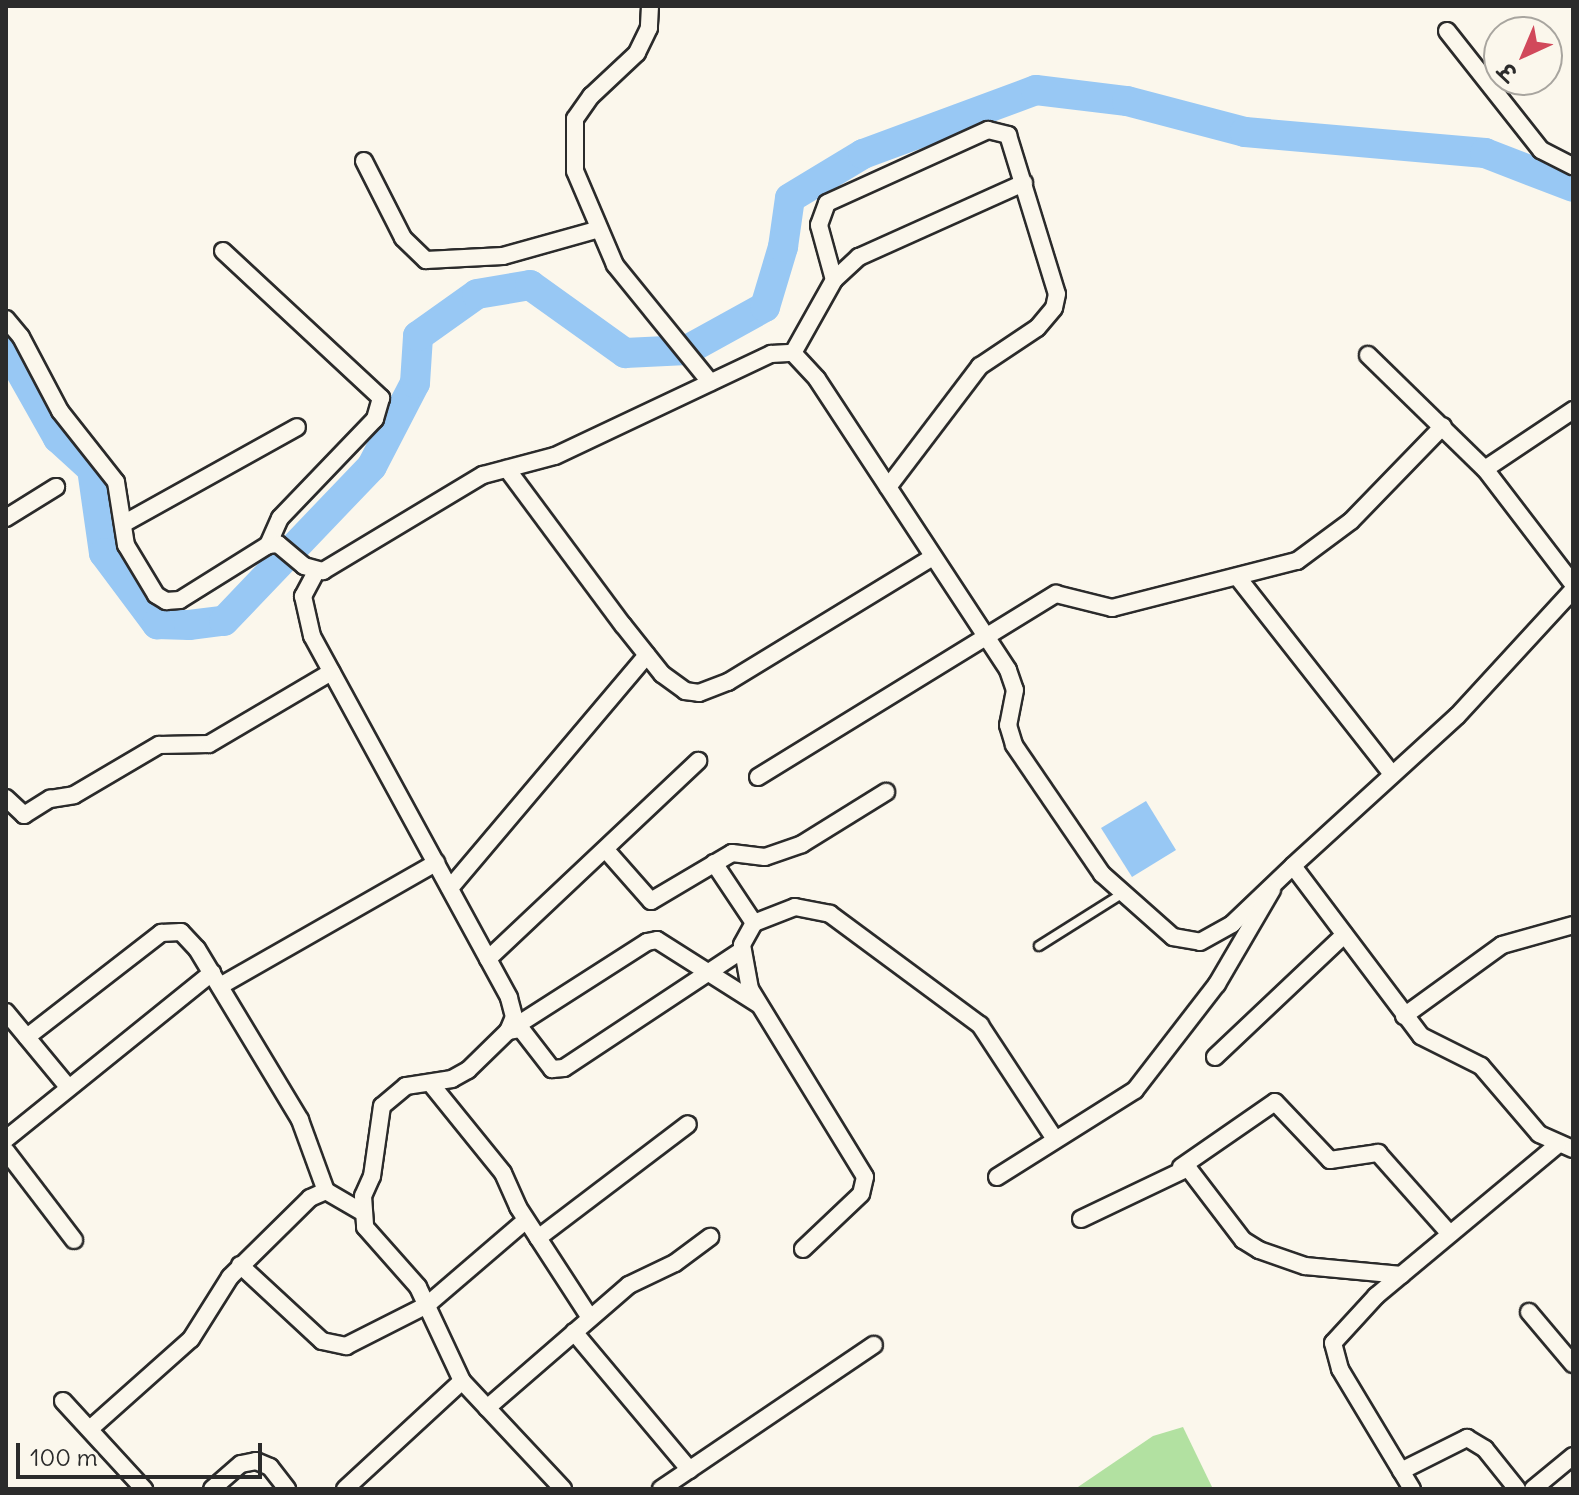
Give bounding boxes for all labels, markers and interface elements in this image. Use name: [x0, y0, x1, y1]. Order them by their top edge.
north arrow: [1483, 16, 1563, 96]
text: उ: [1493, 57, 1523, 87]
scale bar: [20, 1427, 266, 1477]
text: 100 m: [30, 1442, 98, 1472]

